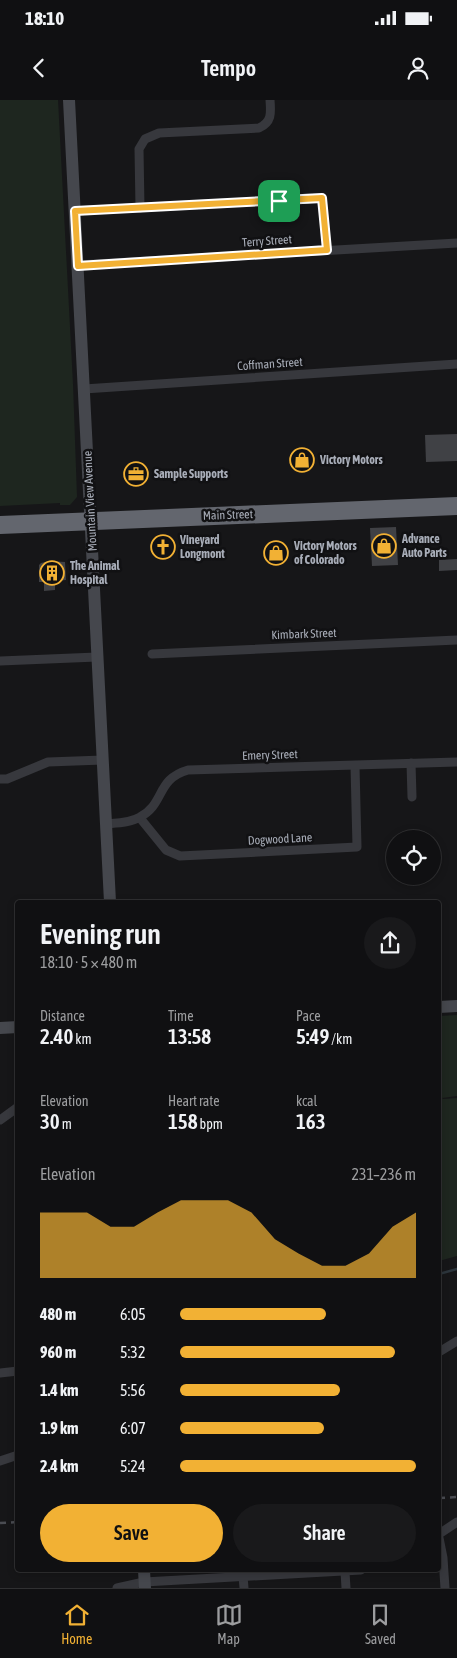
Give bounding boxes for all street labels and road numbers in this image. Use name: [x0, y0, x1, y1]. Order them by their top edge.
street label: Terry Street: [242, 232, 293, 250]
street label: Coffman Street: [237, 355, 304, 373]
street label: Mountain View Avenue: [80, 450, 100, 552]
street label: Main Street: [203, 507, 254, 523]
street label: Kimbark Street: [271, 626, 337, 642]
street label: Emery Street: [242, 747, 299, 763]
street label: Dogwood Lane: [247, 830, 313, 848]

